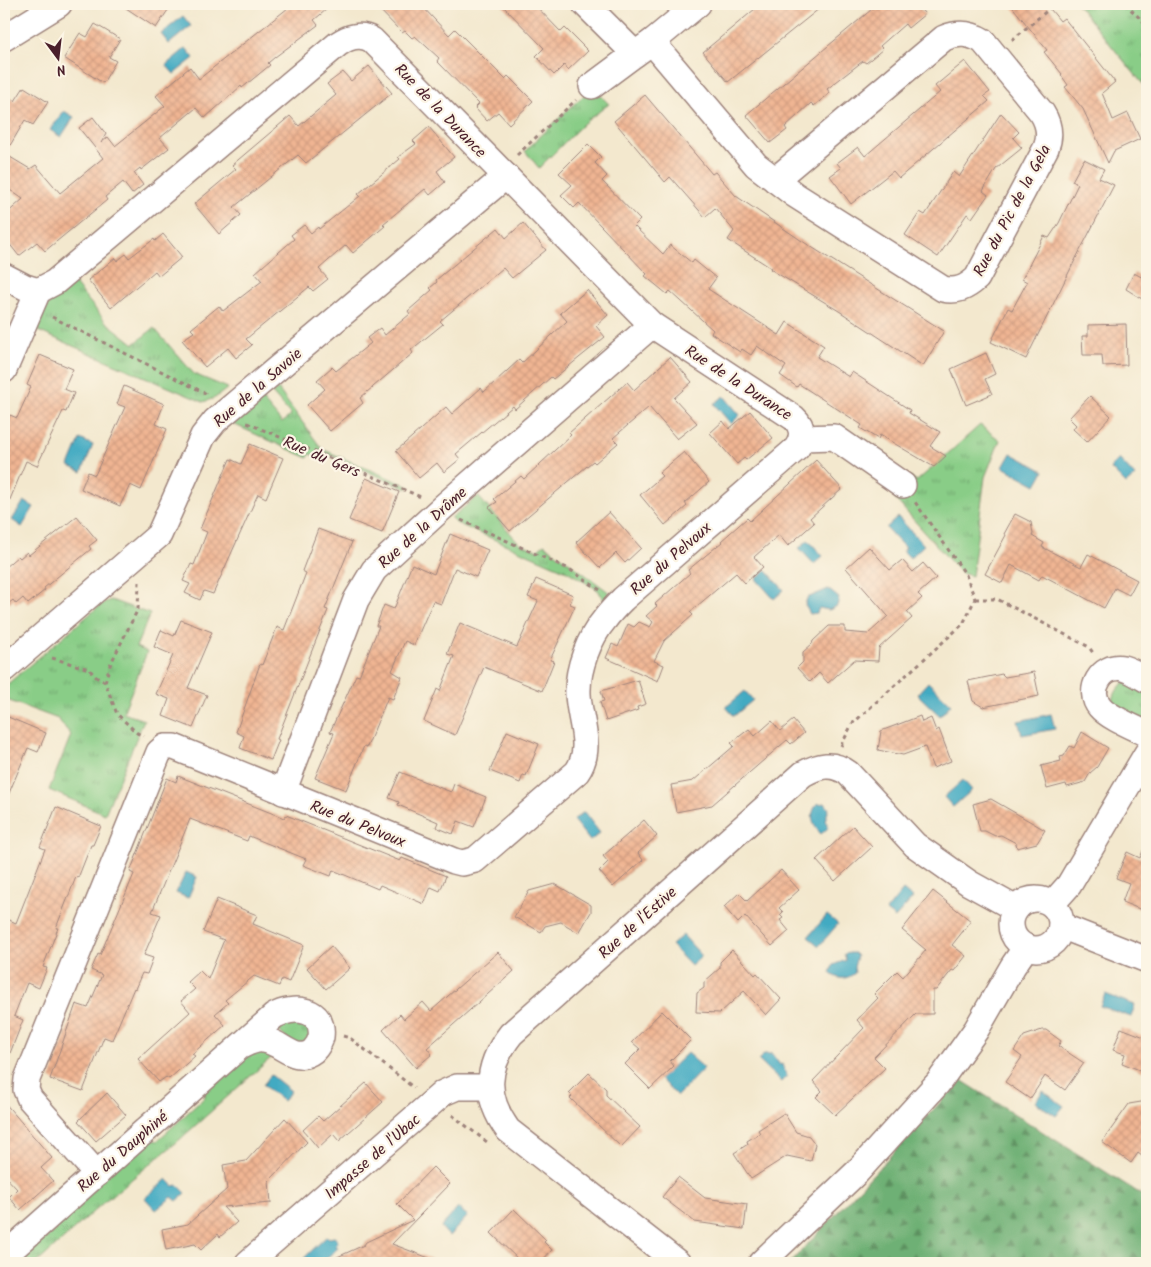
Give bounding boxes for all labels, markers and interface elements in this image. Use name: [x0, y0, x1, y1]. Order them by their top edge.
north arrow: [32, 32, 82, 82]
text: N: [54, 58, 68, 81]
street label: Rue de la Durance: [388, 58, 492, 164]
street label: Rue du Pic de la Gela: [967, 140, 1058, 281]
street label: Rue de la Durance: [679, 339, 797, 427]
street label: Rue de la Savoie: [208, 342, 308, 434]
street label: Rue du Gers: [279, 430, 364, 485]
street label: Rue de la Drôme: [373, 481, 473, 575]
street label: Rue du Pelvoux: [625, 516, 718, 602]
street label: Rue du Pelvoux: [306, 794, 410, 855]
street label: Rue de l'Estive: [593, 881, 683, 965]
street label: Rue du Dauphiné: [72, 1105, 175, 1199]
street label: Impasse de l'Ubac: [319, 1108, 427, 1206]

